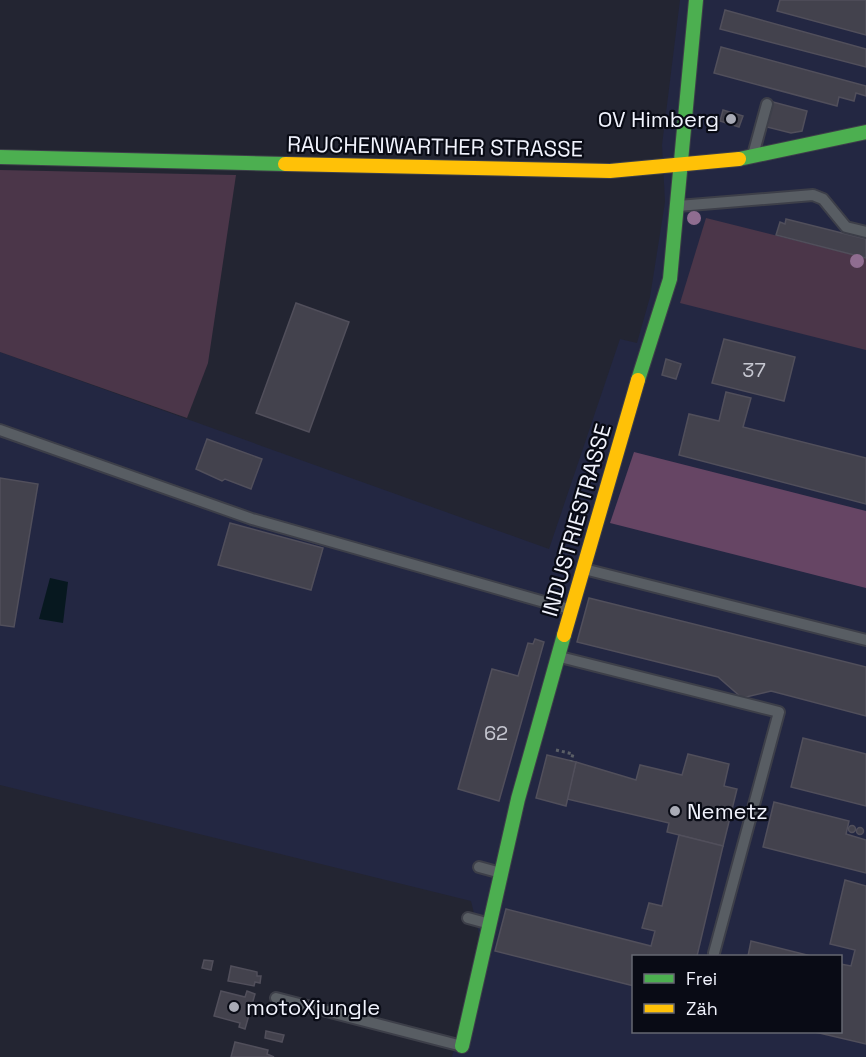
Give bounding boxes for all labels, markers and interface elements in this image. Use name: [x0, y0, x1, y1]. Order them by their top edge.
place label: OV Himberg: [598, 105, 719, 133]
marker: OV Himberg: [724, 112, 738, 126]
street label: RAUCHENWARTHER STRASSE: [287, 129, 583, 163]
house number: 37: [742, 357, 766, 383]
street label: INDUSTRIESTRASSE: [535, 420, 617, 620]
house number: 62: [484, 720, 508, 746]
place label: Nemetz: [687, 797, 768, 825]
marker: Nemetz: [668, 804, 682, 818]
legend: [632, 955, 842, 1033]
text: Frei: [686, 967, 717, 990]
place label: motoXjungle: [246, 993, 380, 1021]
text: Zäh: [686, 997, 718, 1020]
marker: motoXjungle: [227, 1000, 241, 1014]

